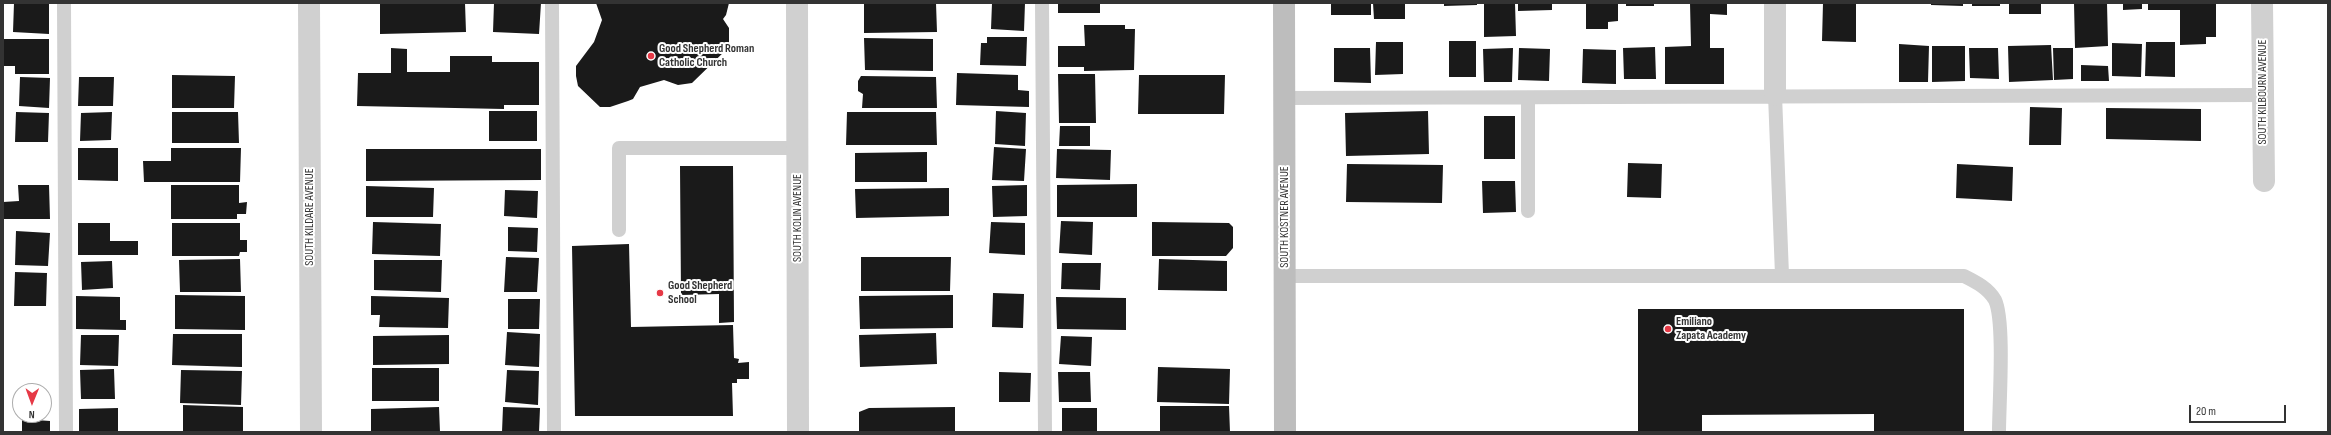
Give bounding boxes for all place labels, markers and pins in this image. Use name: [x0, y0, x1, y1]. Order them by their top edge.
place label: Good Shepherd Roman Catholic Church: [659, 42, 754, 70]
marker: Good Shepherd Roman Catholic Church: [646, 51, 656, 61]
place label: Good Shepherd School: [668, 279, 732, 307]
marker: Good Shepherd School: [655, 288, 665, 298]
place label: Emiliano Zapata Academy: [1676, 315, 1746, 343]
marker: Emiliano Zapata Academy: [1663, 324, 1673, 334]

